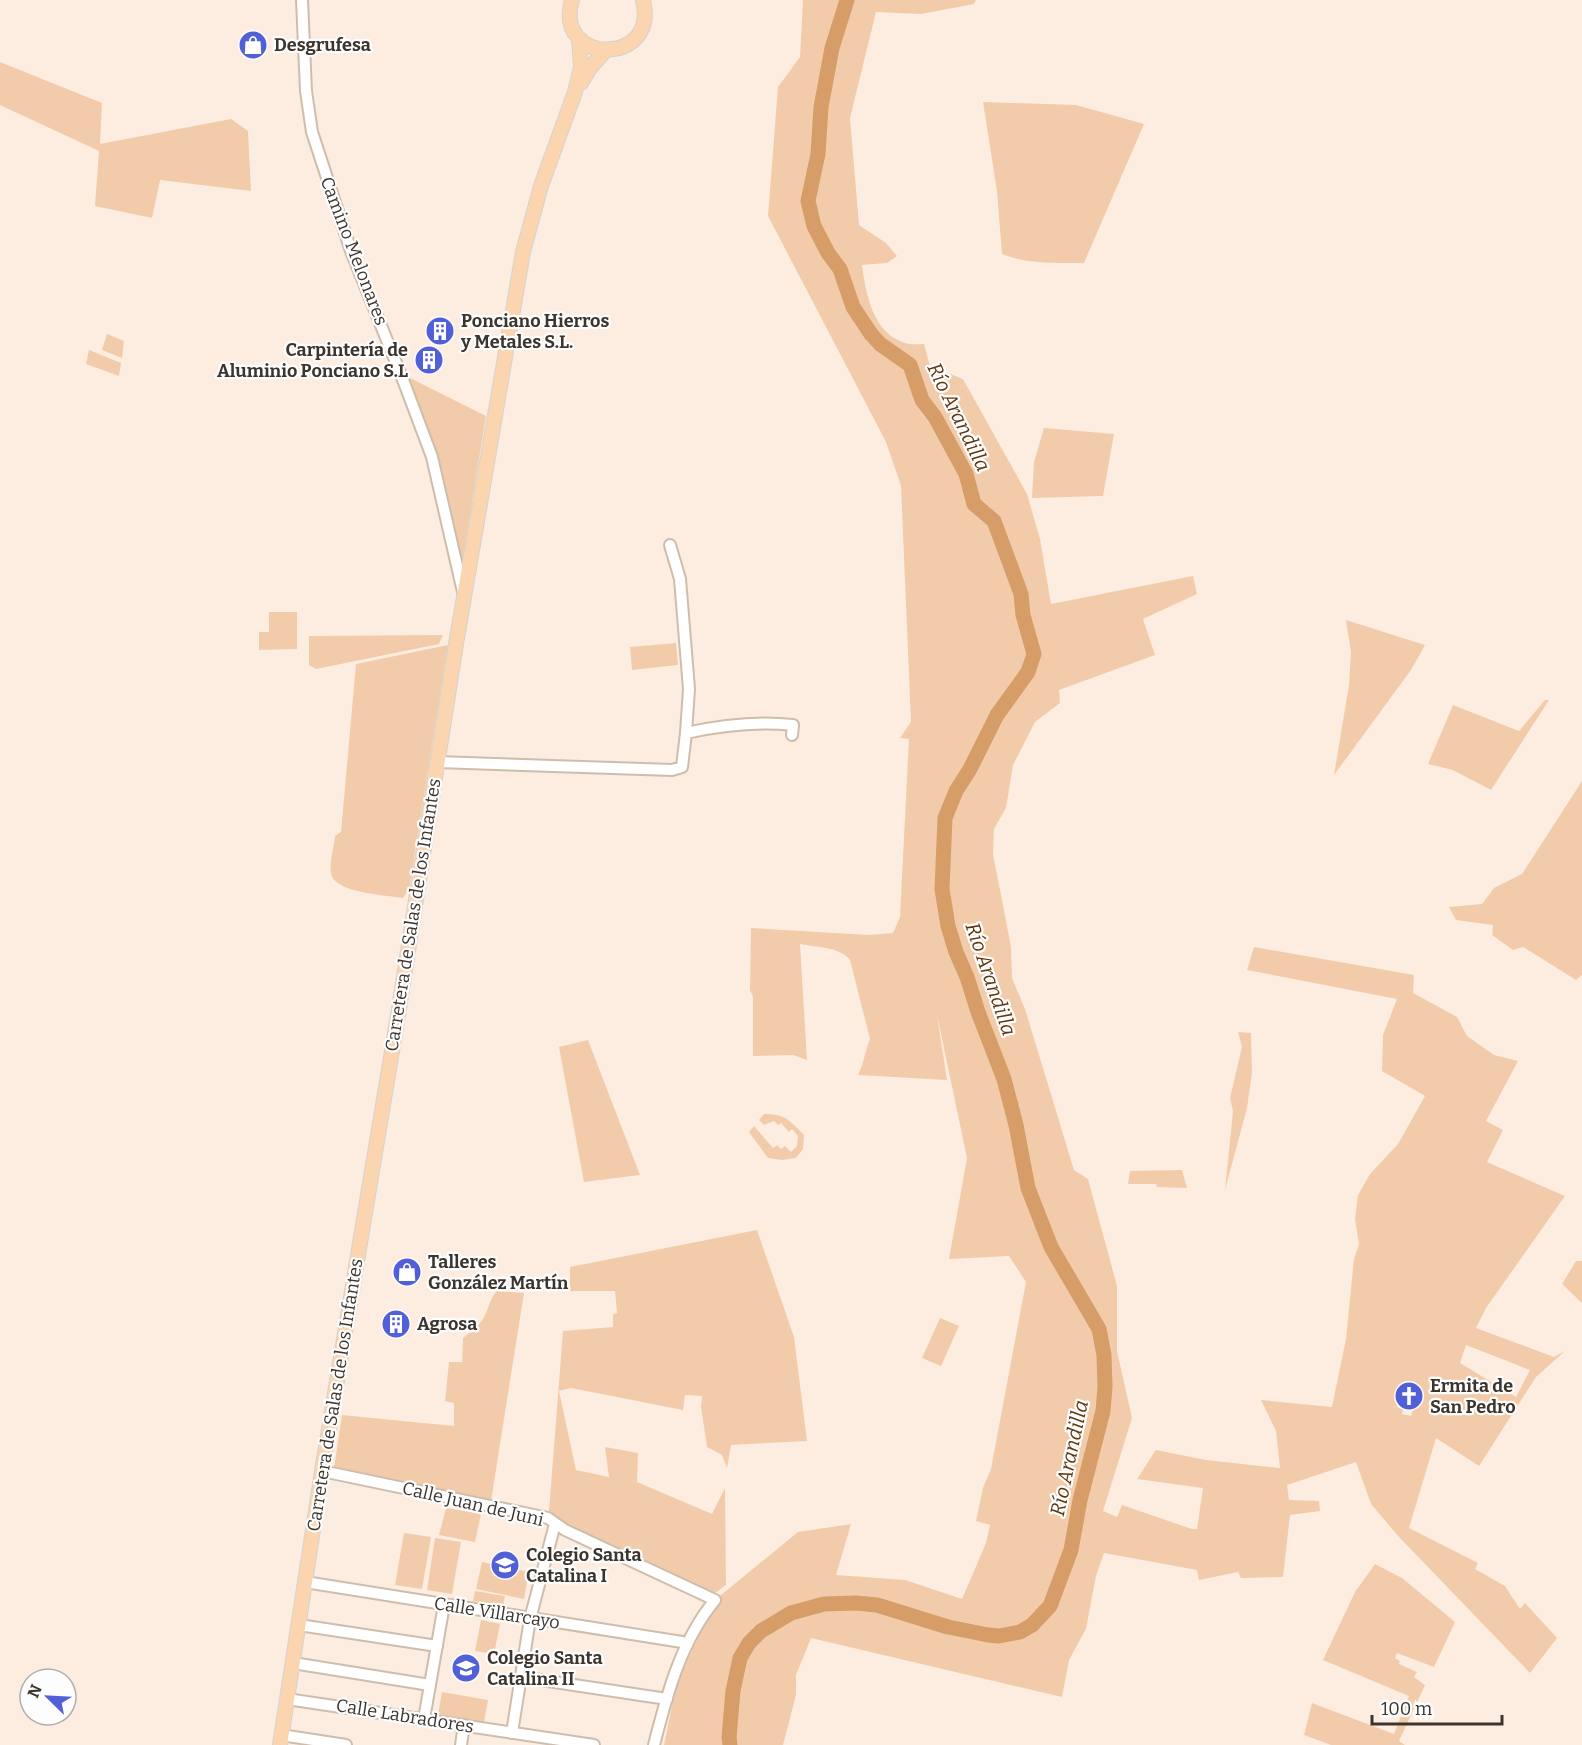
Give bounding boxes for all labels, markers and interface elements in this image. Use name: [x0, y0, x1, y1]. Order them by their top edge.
shop icon: Desgrufesa: [237, 29, 269, 61]
place label: Desgrufesa: [274, 34, 371, 56]
street label: Camino Melonares: [316, 174, 392, 328]
place label: Ponciano Hierros y Metales S.L.: [460, 310, 609, 353]
building icon: Ponciano Hierros y Metales S.L.: [424, 315, 456, 347]
place label: Carpintería de Aluminio Ponciano S.L: [217, 339, 408, 382]
building icon: Carpintería de Aluminio Ponciano S.L: [413, 344, 445, 376]
water label: Río Arandilla: [922, 359, 996, 475]
street label: Carretera de Salas de los Infantes: [381, 777, 445, 1053]
water label: Río Arandilla: [960, 919, 1022, 1039]
place label: Talleres González Martín: [428, 1251, 569, 1294]
shop icon: Talleres González Martín: [391, 1256, 423, 1288]
street label: Carretera de Salas de los Infantes: [303, 1257, 367, 1533]
building icon: Agrosa: [380, 1308, 412, 1340]
place label: Agrosa: [417, 1313, 477, 1335]
place label: Ermita de San Pedro: [1430, 1375, 1516, 1418]
church icon: Ermita de San Pedro: [1393, 1380, 1425, 1412]
water label: Río Arandilla: [1045, 1398, 1093, 1518]
street label: Calle Juan de Juni: [400, 1477, 546, 1531]
place label: Colegio Santa Catalina I: [526, 1544, 642, 1587]
school or university icon: Colegio Santa Catalina I: [489, 1549, 521, 1581]
street label: Calle Villarcayo: [432, 1592, 562, 1634]
place label: Colegio Santa Catalina II: [487, 1647, 603, 1690]
school or university icon: Colegio Santa Catalina II: [450, 1652, 482, 1684]
north arrow: [18, 1667, 78, 1727]
text: N: [24, 1682, 46, 1701]
scale bar: [1372, 1688, 1502, 1726]
street label: Calle Labradores: [335, 1694, 475, 1738]
text: 100 m: [1381, 1698, 1432, 1720]

